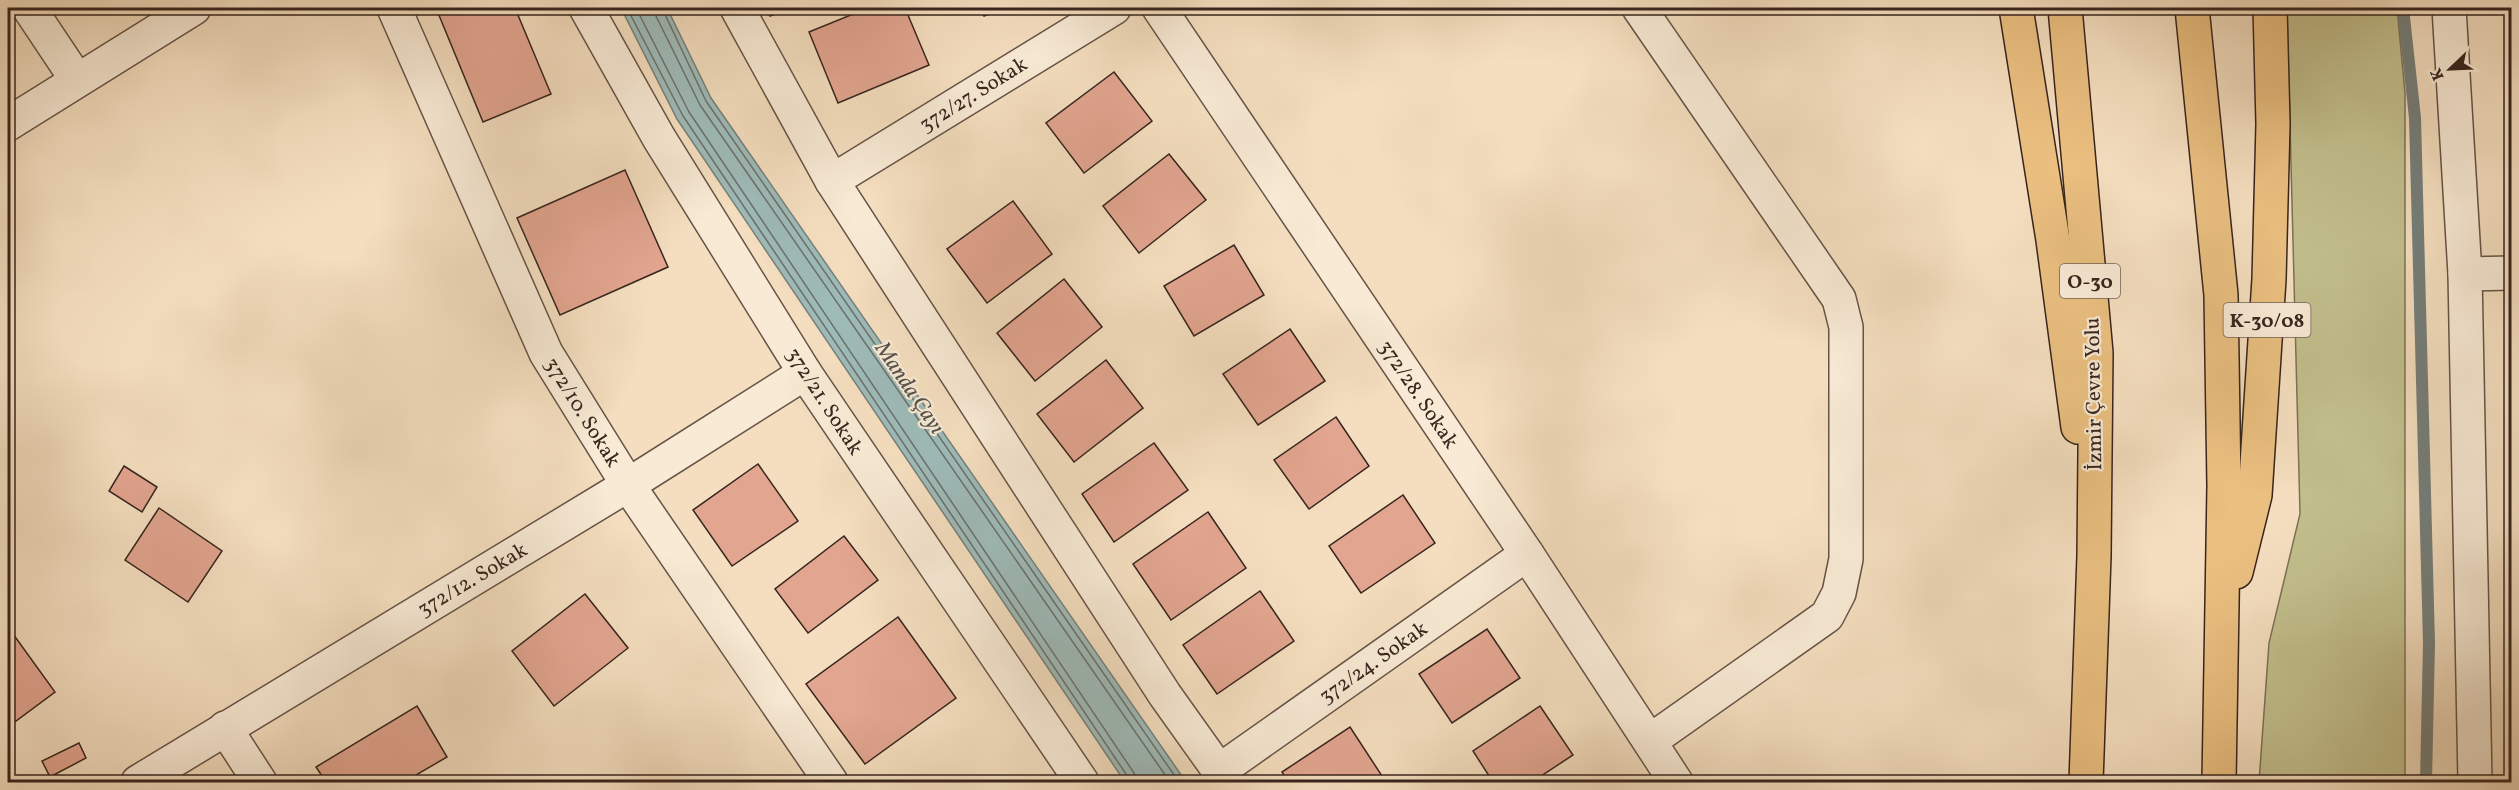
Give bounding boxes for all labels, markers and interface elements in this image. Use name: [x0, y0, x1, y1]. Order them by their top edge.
north arrow: [2420, 39, 2480, 99]
street label: 372/27. Sokak: [914, 50, 1034, 140]
text: K: [2425, 64, 2450, 84]
road number: O-30: [2060, 264, 2120, 298]
road number: K-30/08: [2224, 303, 2310, 337]
street label: İzmir Çevre Yolu: [2079, 317, 2110, 471]
water label: Manda Çayı: [866, 335, 951, 441]
street label: 372/28. Sokak: [1371, 335, 1465, 455]
street label: 372/21. Sokak: [778, 342, 870, 462]
street label: 372/10. Sokak: [536, 352, 627, 474]
street label: 372/12. Sokak: [412, 536, 534, 624]
street label: 372/24. Sokak: [1314, 615, 1435, 711]

